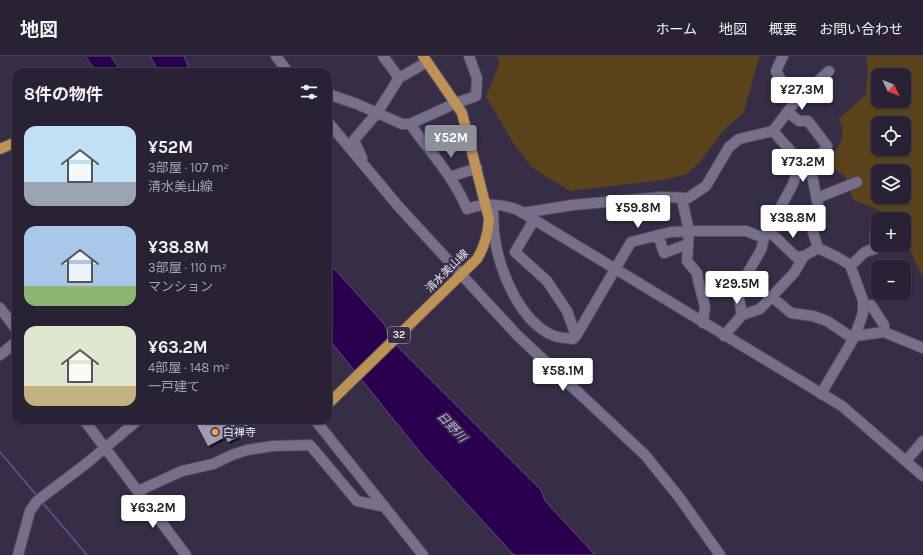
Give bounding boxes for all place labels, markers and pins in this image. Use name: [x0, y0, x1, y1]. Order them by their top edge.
pin: ¥27.3M: [769, 77, 835, 111]
pin: ¥52M: [427, 125, 475, 159]
pin: ¥73.2M: [770, 149, 836, 183]
pin: ¥59.8M: [605, 195, 671, 229]
pin: ¥38.8M: [760, 205, 826, 239]
pin: ¥29.5M: [704, 271, 770, 305]
pin: ¥58.1M: [530, 358, 596, 392]
place label: 白禅寺: [223, 426, 256, 439]
marker: 白禅寺: [210, 427, 220, 437]
pin: ¥63.2M: [120, 495, 186, 529]

